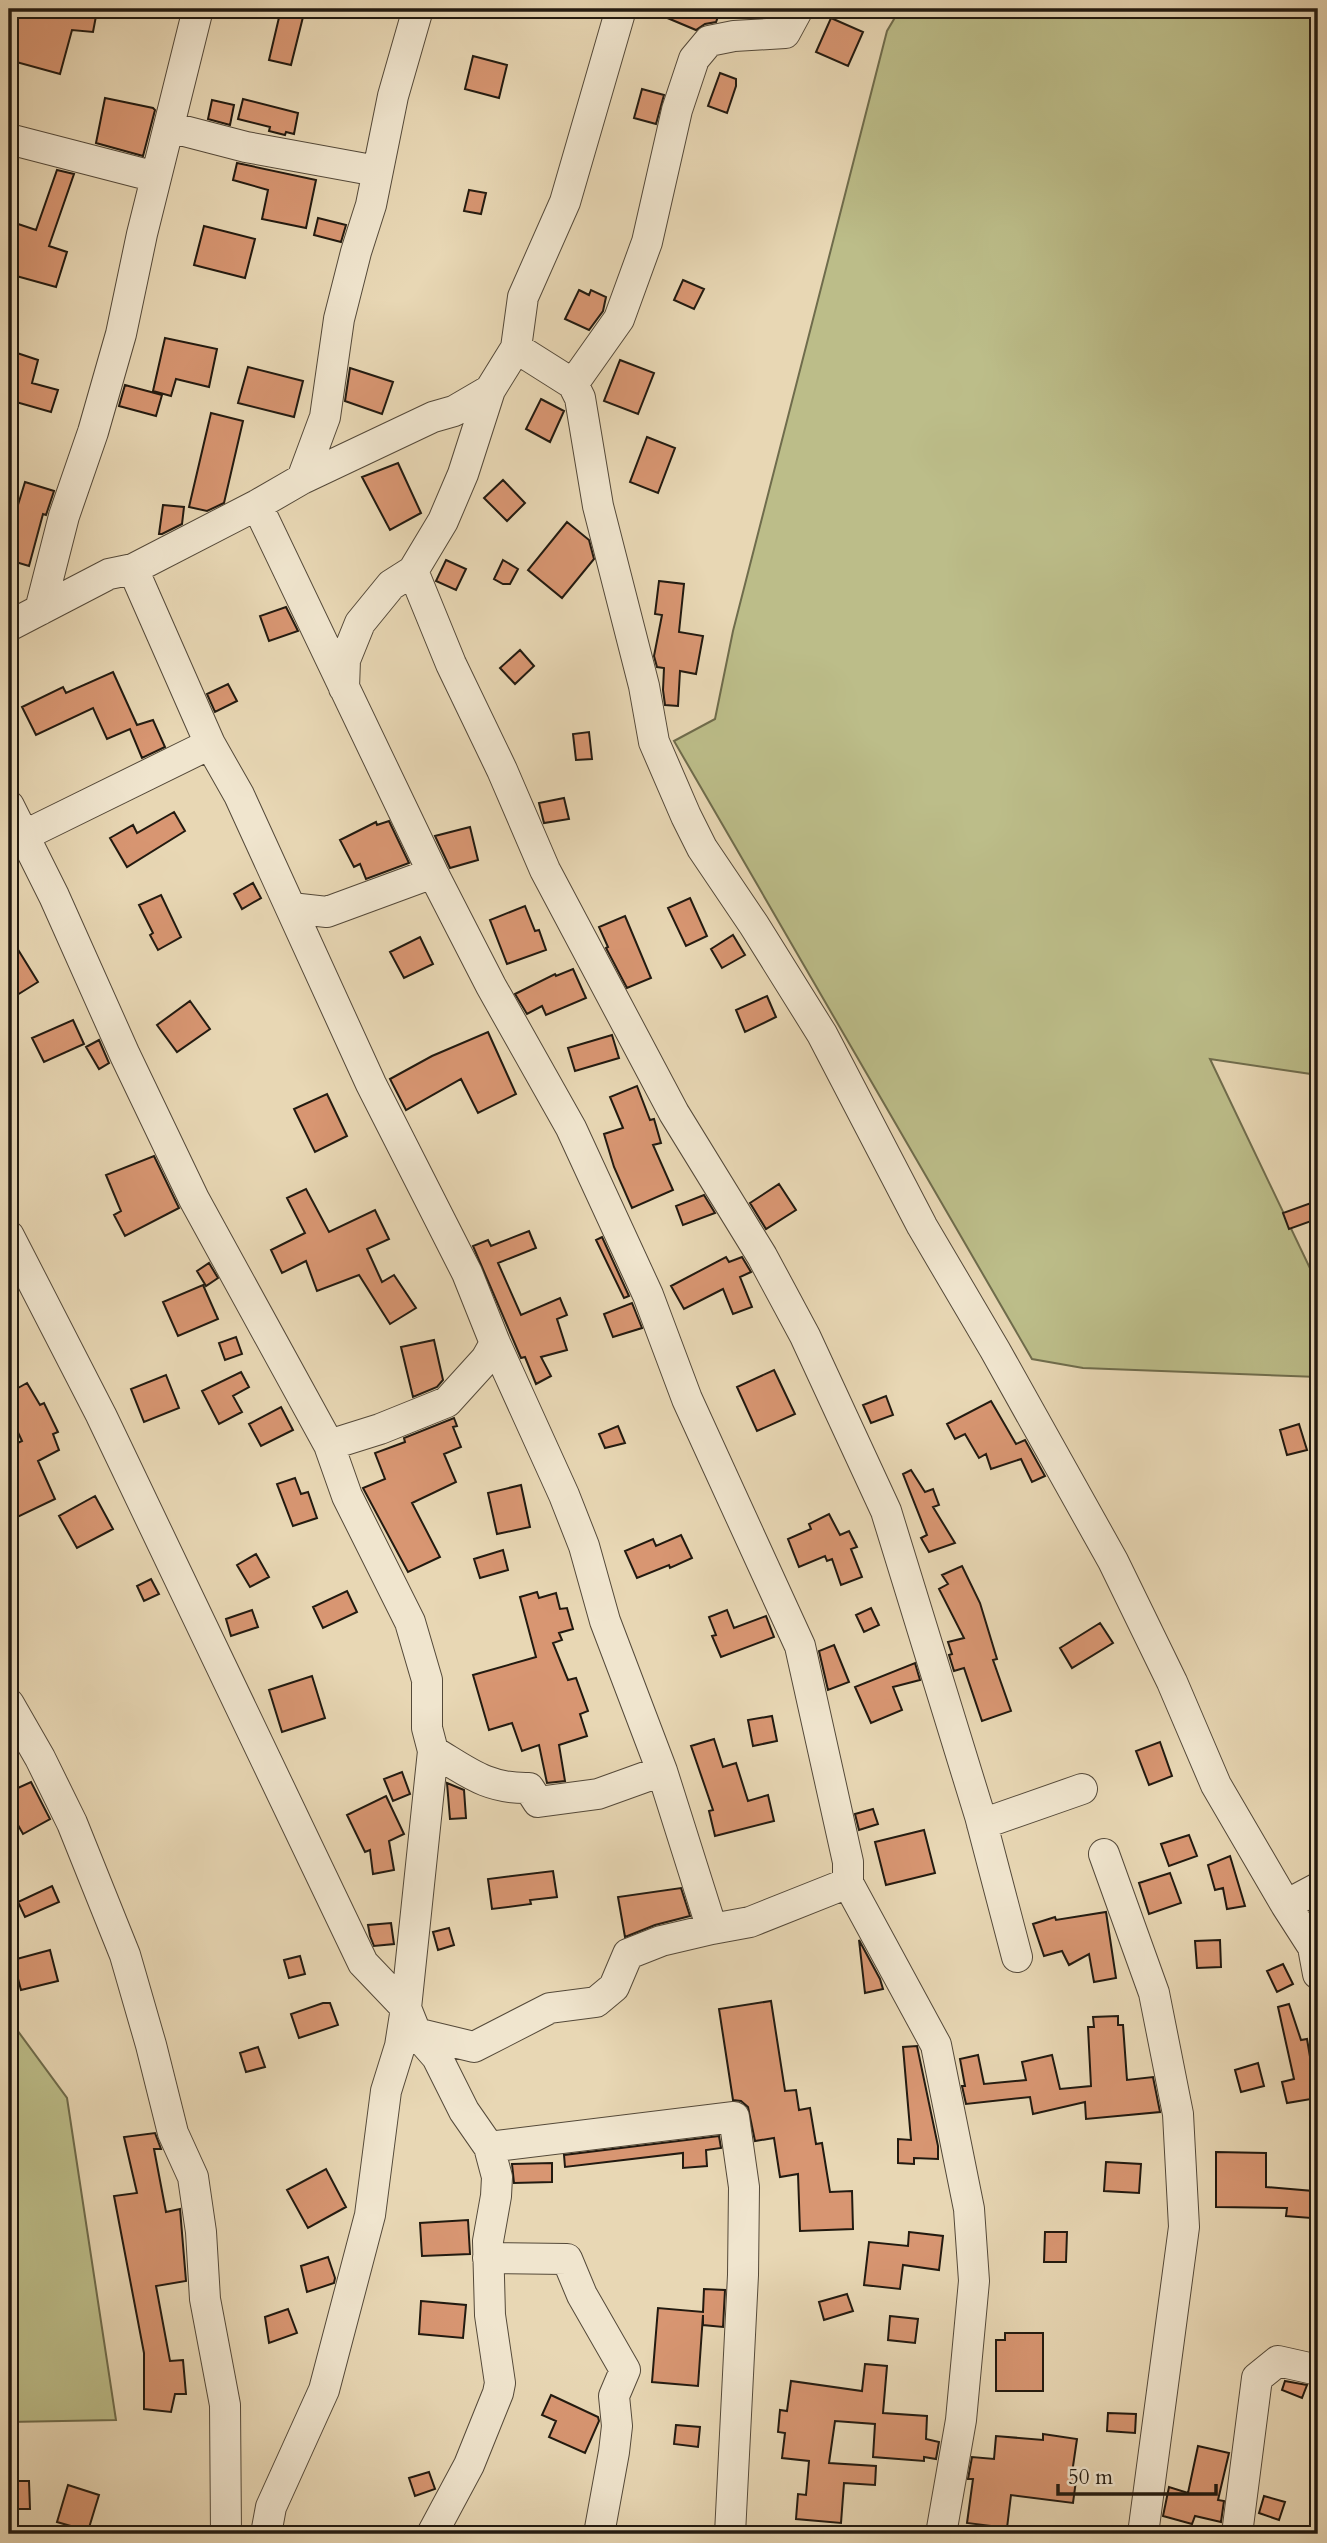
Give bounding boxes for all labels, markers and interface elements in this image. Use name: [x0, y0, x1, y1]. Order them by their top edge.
scale bar: [1058, 2452, 1215, 2496]
text: 50 m: [1068, 2463, 1113, 2492]

